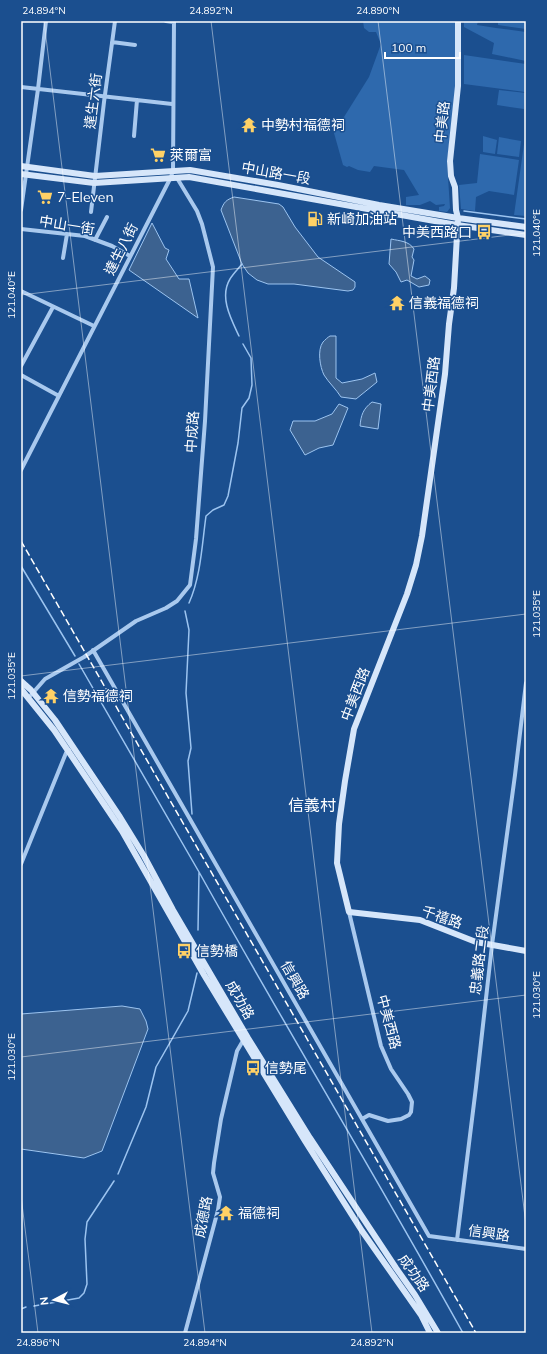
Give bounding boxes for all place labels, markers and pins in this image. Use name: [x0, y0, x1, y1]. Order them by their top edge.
temple icon: 中勢村福德祠: [240, 116, 258, 134]
place label: 中勢村福德祠: [261, 116, 345, 134]
supermarket icon: 萊爾富: [149, 146, 167, 164]
place label: 萊爾富: [170, 146, 212, 164]
supermarket icon: 7-Eleven: [36, 188, 54, 206]
place label: 7-Eleven: [57, 188, 114, 206]
fuel station icon: 新崎加油站: [306, 210, 324, 228]
place label: 新崎加油站: [327, 210, 397, 228]
place label: 中美西路口: [402, 223, 472, 241]
bus stop icon: 中美西路口: [475, 223, 493, 241]
temple icon: 信義福德祠: [388, 294, 406, 312]
place label: 信義福德祠: [409, 294, 479, 312]
temple icon: 信勢福德祠: [42, 687, 60, 705]
place label: 信勢福德祠: [63, 687, 133, 705]
bus stop icon: 信勢橋: [175, 942, 193, 960]
place label: 信勢橋: [196, 942, 238, 960]
bus stop icon: 信勢尾: [244, 1059, 262, 1077]
place label: 信勢尾: [265, 1059, 307, 1077]
temple icon: 福德祠: [217, 1204, 235, 1222]
place label: 福德祠: [238, 1204, 280, 1222]

